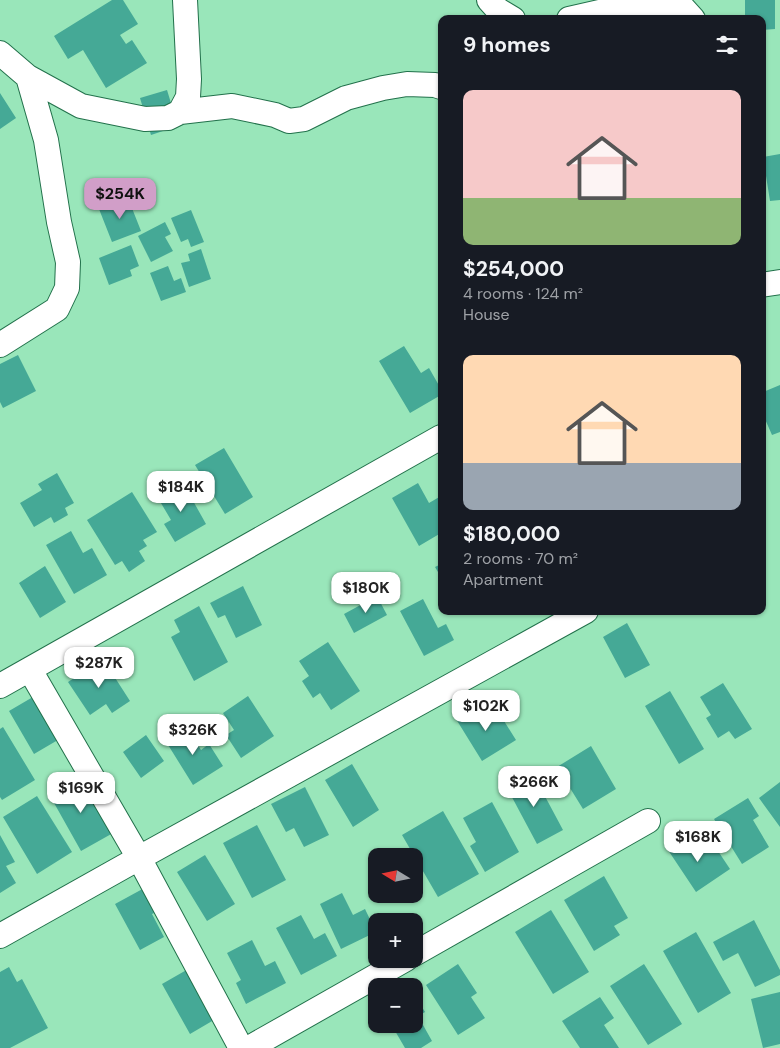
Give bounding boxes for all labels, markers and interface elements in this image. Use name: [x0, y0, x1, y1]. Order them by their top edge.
text: 9 homes: [463, 31, 551, 59]
icon: filters: [713, 31, 741, 59]
icon: home: [557, 123, 647, 213]
pin: $254K: [85, 178, 155, 220]
text: $254K: [95, 183, 145, 204]
text: $254,000: [463, 255, 564, 283]
text: 4 rooms · 124 m²: [463, 283, 583, 304]
text: House: [463, 304, 510, 325]
icon: home: [557, 388, 647, 478]
pin: $184K: [146, 470, 216, 513]
text: $184K: [158, 476, 204, 497]
text: $180,000: [463, 520, 560, 548]
text: 2 rooms · 70 m²: [463, 548, 578, 569]
text: Apartment: [463, 569, 543, 590]
pin: $180K: [331, 572, 401, 614]
text: $180K: [342, 577, 390, 598]
pin: $287K: [64, 646, 134, 689]
text: $287K: [75, 652, 123, 673]
pin: $102K: [451, 690, 521, 732]
text: $102K: [463, 695, 509, 716]
pin: $326K: [158, 714, 228, 756]
text: $326K: [168, 719, 218, 740]
pin: $266K: [499, 766, 569, 808]
text: $266K: [509, 771, 559, 792]
pin: $169K: [46, 772, 116, 814]
text: $169K: [58, 777, 104, 798]
pin: $168K: [663, 820, 733, 863]
text: $168K: [675, 826, 721, 847]
north arrow: [368, 848, 422, 902]
map controls: [368, 848, 423, 1033]
button: +: [368, 913, 423, 968]
button: −: [368, 978, 423, 1033]

